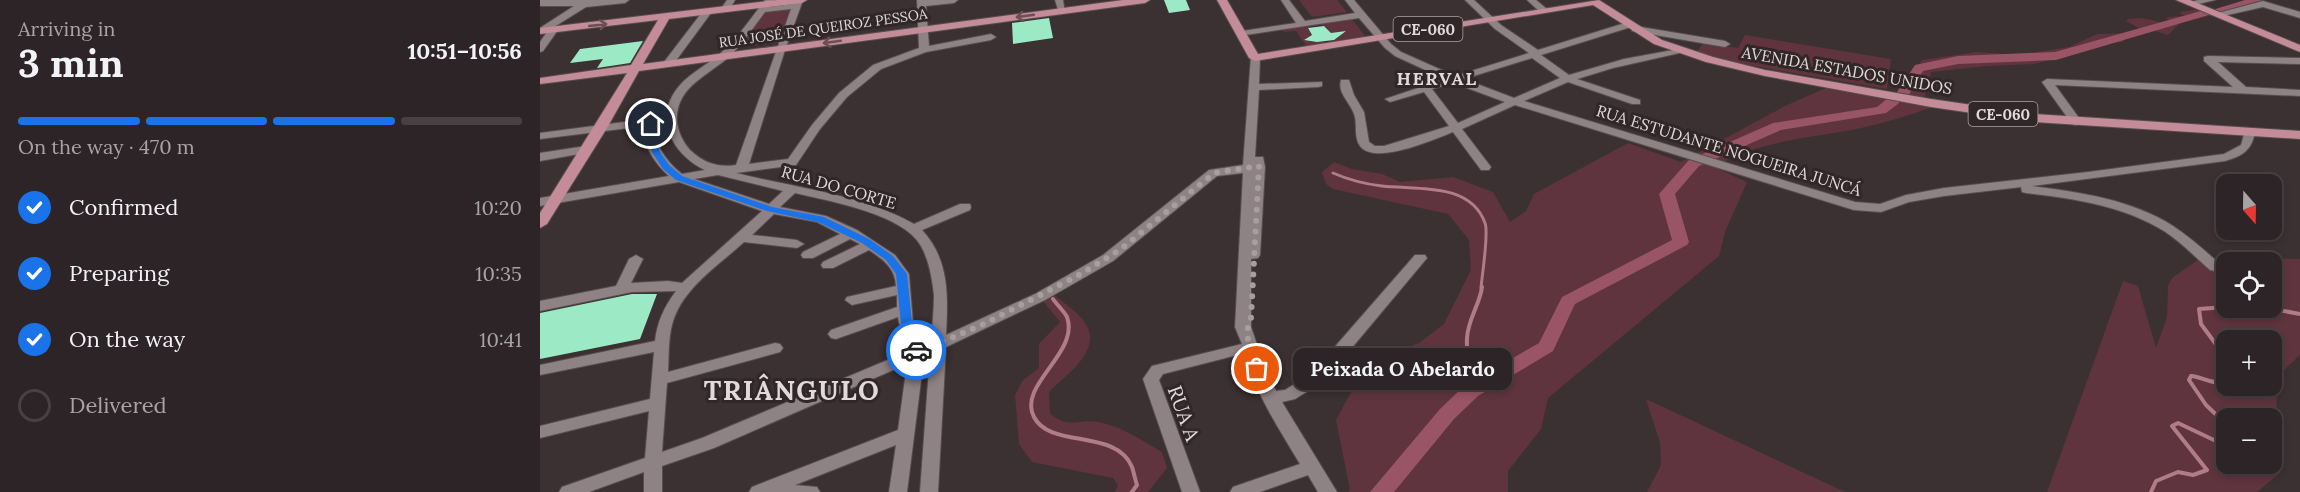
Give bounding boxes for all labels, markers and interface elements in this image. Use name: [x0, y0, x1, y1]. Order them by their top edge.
street label: RUA JOSÉ DE QUEIROZ PESSOA: [718, 4, 929, 52]
one-way arrow: [1015, 11, 1035, 22]
text: Arriving in: [18, 16, 115, 41]
road number: CE-060: [1394, 17, 1462, 41]
one-way arrow: [588, 20, 608, 31]
text: 10:51–10:56: [407, 37, 522, 65]
one-way arrow: [822, 37, 842, 48]
text: 3 min: [18, 38, 124, 88]
street label: AVENIDA ESTADOS UNIDOS: [1739, 41, 1954, 98]
district label: HERVAL: [1397, 67, 1478, 90]
pin: [625, 98, 676, 149]
street label: RUA ESTUDANTE NOGUEIRA JUNCÁ: [1594, 100, 1865, 200]
road number: CE-060: [1968, 102, 2038, 126]
icon: home: [634, 107, 667, 140]
text: On the way · 470 m: [18, 134, 195, 159]
street label: RUA DO CORTE: [779, 161, 899, 213]
north arrow: [2216, 174, 2282, 240]
map controls: [2216, 174, 2282, 474]
icon: check: [18, 191, 51, 224]
text: Confirmed: [69, 193, 178, 221]
text: 10:20: [474, 195, 522, 220]
button: locate: [2216, 252, 2282, 318]
icon: check: [18, 257, 51, 290]
text: Preparing: [69, 259, 169, 287]
text: 10:35: [475, 261, 522, 286]
courier: [886, 320, 946, 380]
icon: check: [18, 323, 51, 356]
text: On the way: [69, 325, 185, 353]
text: 10:41: [479, 327, 522, 352]
button: +: [2216, 330, 2282, 396]
icon: car: [900, 334, 933, 367]
pin: [1231, 343, 1282, 394]
callout: Peixada O Abelardo: [1293, 348, 1512, 390]
icon: bag: [1240, 352, 1273, 385]
text: Peixada O Abelardo: [1310, 356, 1495, 381]
district label: TRIÂNGULO: [704, 373, 880, 407]
street label: RUA A: [1162, 382, 1206, 445]
text: Delivered: [69, 391, 167, 419]
button: −: [2216, 408, 2282, 474]

